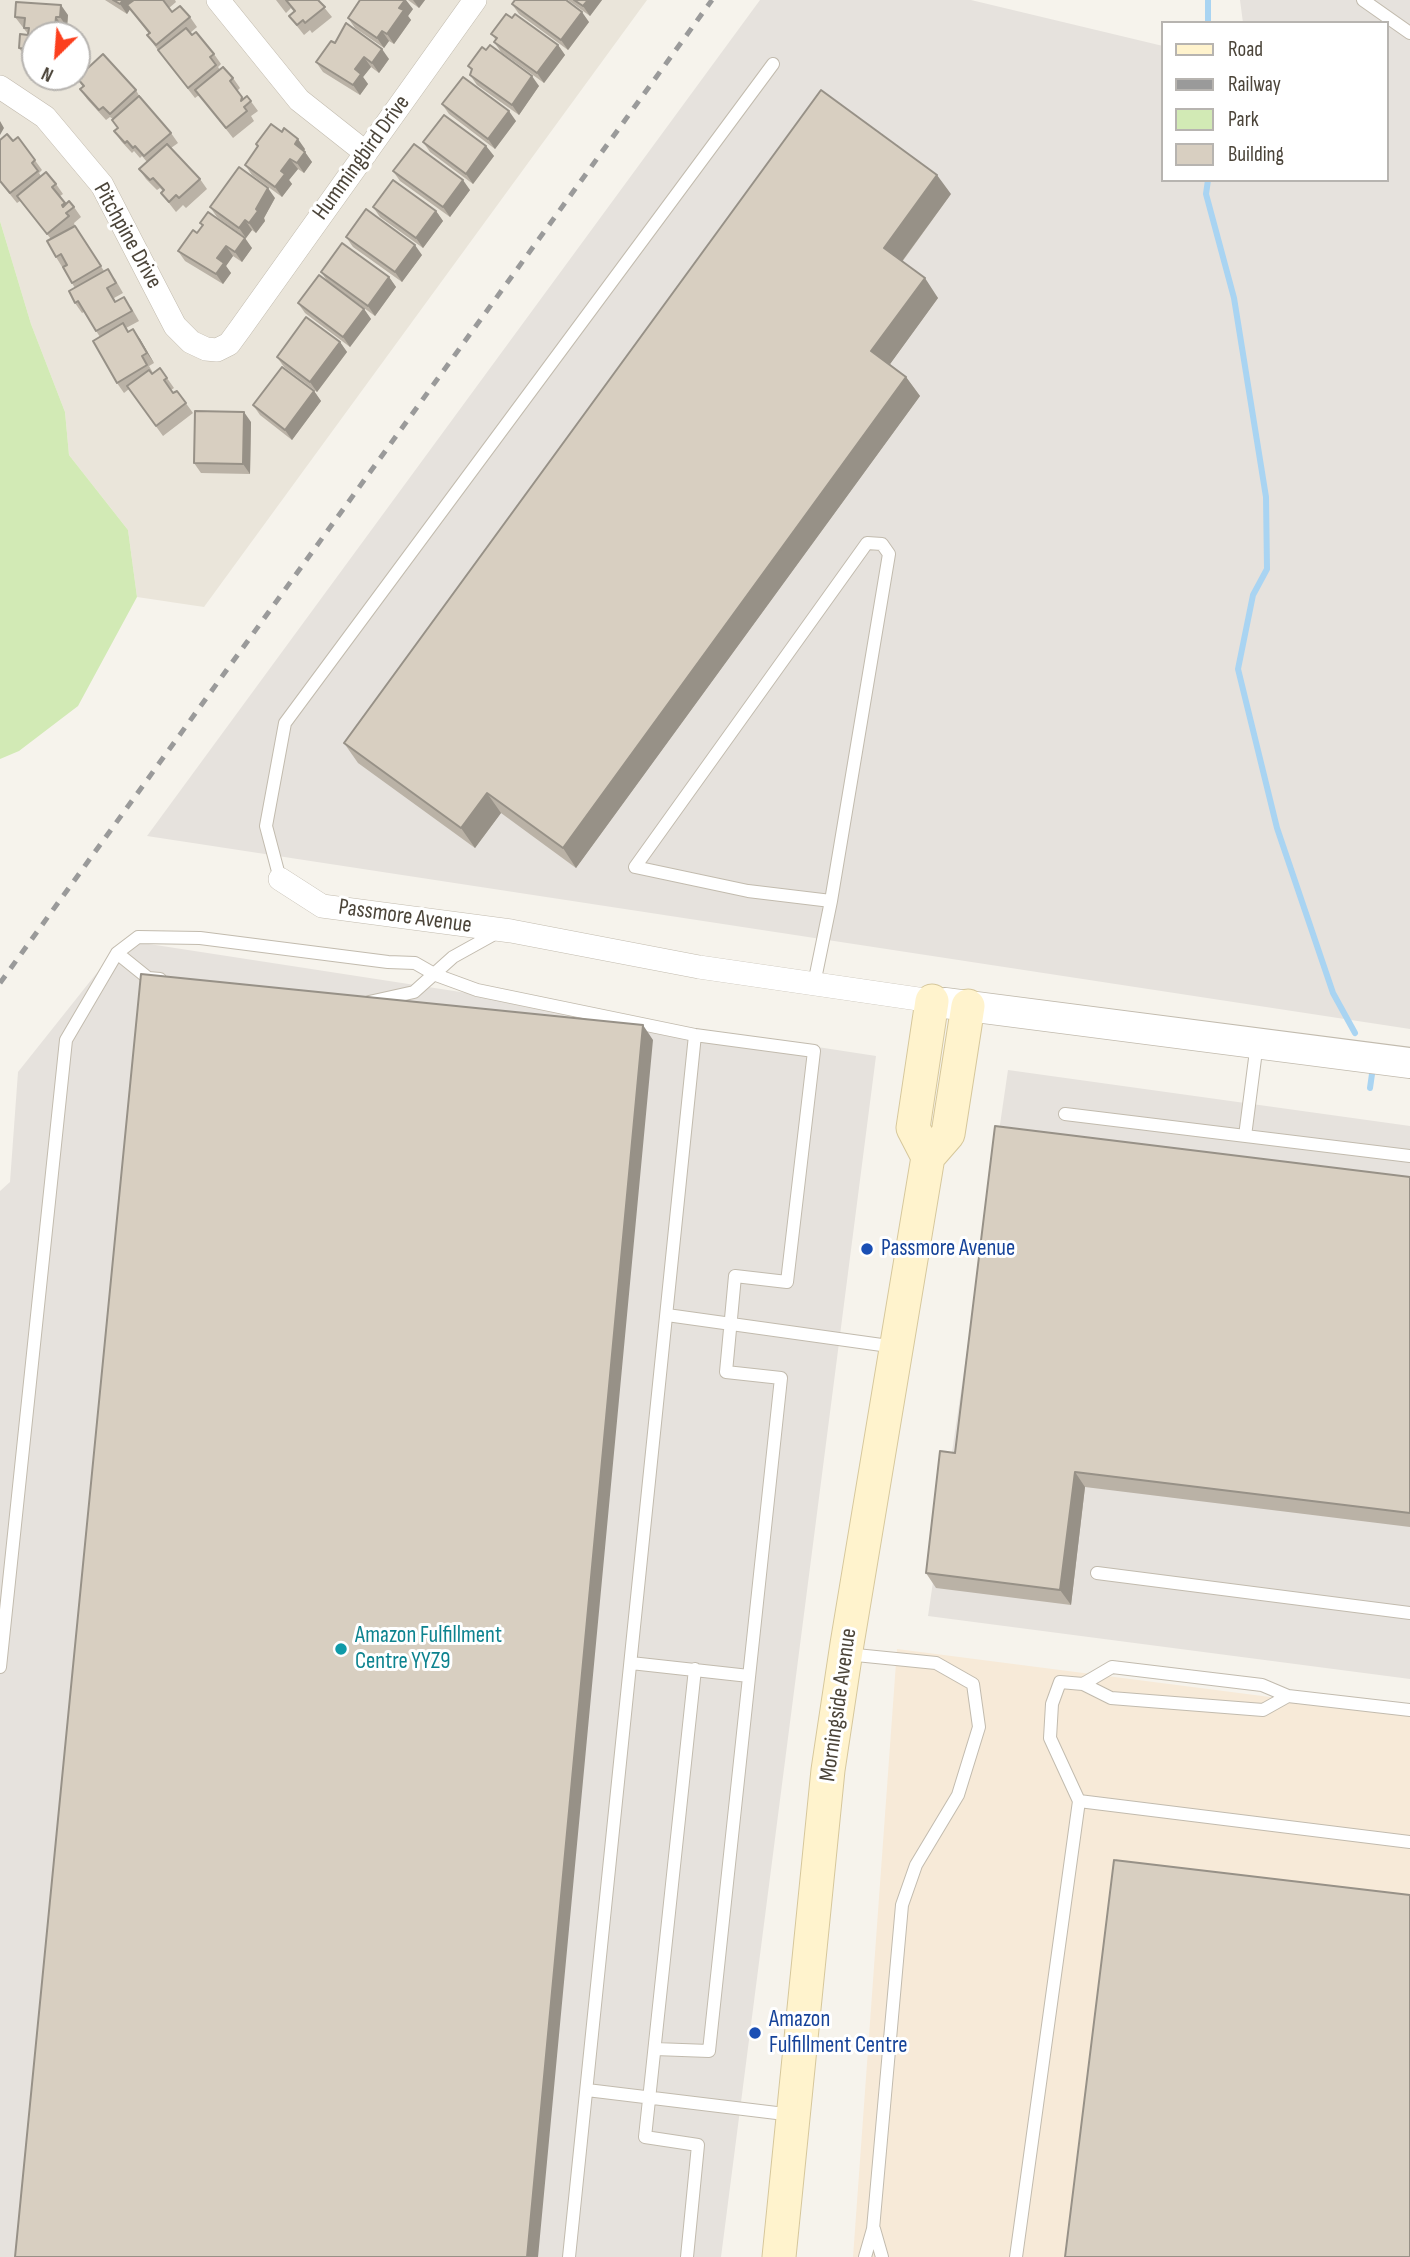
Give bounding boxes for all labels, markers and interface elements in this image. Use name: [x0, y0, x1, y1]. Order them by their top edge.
north arrow: [21, 21, 91, 91]
legend: [1162, 21, 1389, 182]
text: Road: [1228, 37, 1263, 62]
text: N: [38, 61, 57, 86]
text: Railway: [1228, 72, 1281, 97]
street label: Hummingbird Drive: [307, 90, 417, 226]
text: Park: [1228, 107, 1259, 132]
text: Building: [1228, 142, 1284, 167]
street label: Pitchpine Drive: [87, 178, 167, 294]
street label: Passmore Avenue: [337, 894, 473, 940]
place label: Passmore Avenue: [881, 1235, 1015, 1263]
marker: Passmore Avenue: [859, 1241, 875, 1257]
place label: Amazon Fulfillment Centre YYZ9: [355, 1622, 502, 1676]
street label: Morningside Avenue: [815, 1627, 863, 1783]
marker: Amazon Fulfillment Centre YYZ9: [333, 1641, 349, 1657]
place label: Amazon Fulfillment Centre: [769, 2006, 908, 2060]
marker: Amazon Fulfillment Centre: [747, 2025, 763, 2041]

